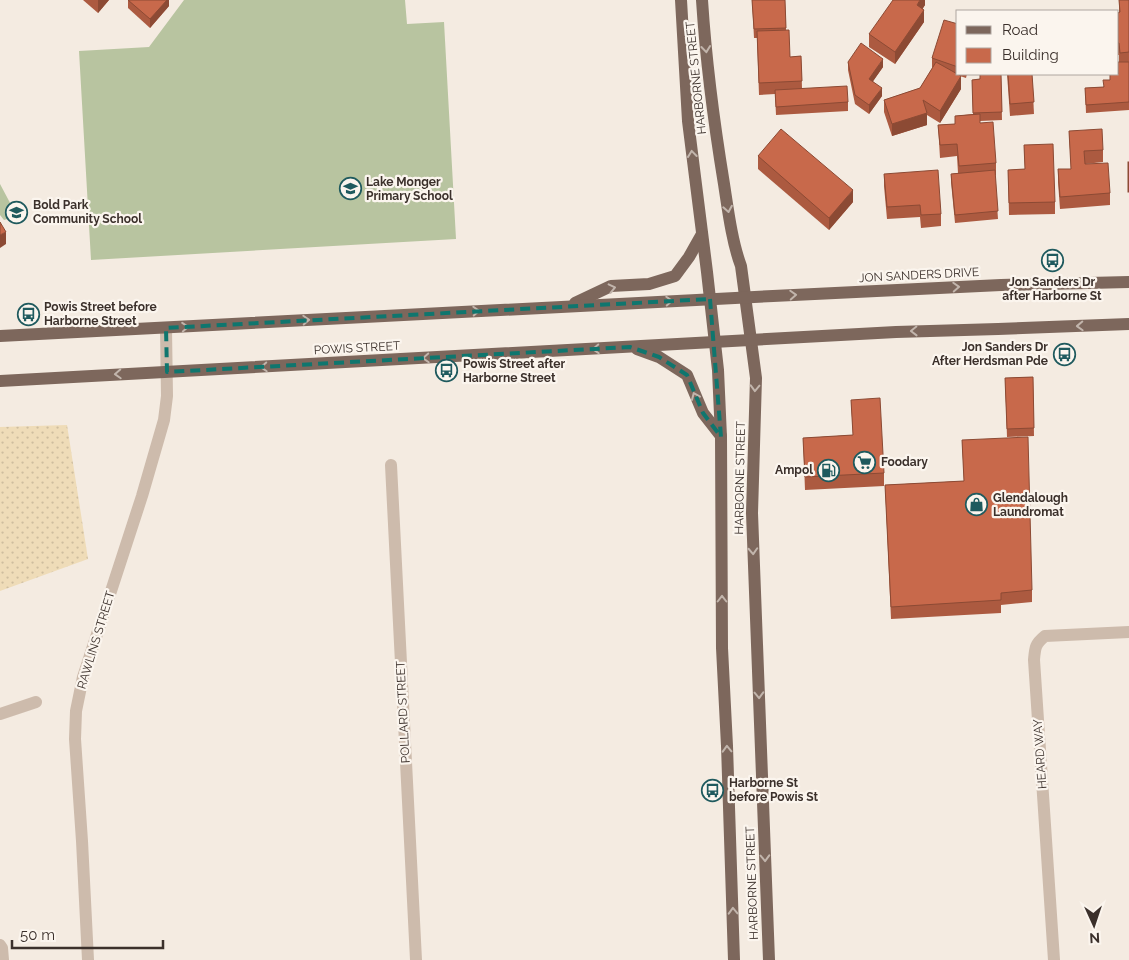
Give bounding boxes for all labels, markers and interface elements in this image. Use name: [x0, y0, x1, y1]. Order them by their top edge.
legend: [956, 10, 1119, 75]
street label: HARBORNE STREET: [683, 20, 709, 135]
text: Road: [1002, 21, 1038, 39]
one-way arrow: [700, 45, 711, 53]
text: Building: [1002, 46, 1059, 64]
one-way arrow: [687, 150, 698, 158]
place label: Lake Monger Primary School: [366, 175, 453, 203]
school or university icon: Lake Monger Primary School: [338, 177, 362, 201]
place label: Bold Park Community School: [33, 198, 142, 226]
school or university icon: Bold Park Community School: [5, 200, 29, 224]
one-way arrow: [723, 205, 733, 214]
bus stop icon: Jon Sanders Dr after Harborne St: [1040, 249, 1064, 273]
street label: JON SANDERS DRIVE: [858, 265, 980, 285]
place label: Jon Sanders Dr after Harborne St: [1002, 275, 1102, 303]
one-way arrow: [952, 282, 960, 292]
one-way arrow: [608, 283, 617, 294]
one-way arrow: [790, 289, 798, 300]
one-way arrow: [665, 296, 673, 307]
place label: Powis Street before Harborne Street: [44, 300, 157, 328]
bus stop icon: Powis Street before Harborne Street: [16, 302, 40, 326]
one-way arrow: [472, 306, 480, 317]
one-way arrow: [302, 314, 310, 325]
one-way arrow: [1076, 320, 1084, 331]
one-way arrow: [181, 321, 189, 332]
one-way arrow: [910, 326, 918, 336]
street label: POWIS STREET: [313, 339, 401, 357]
place label: Jon Sanders Dr After Herdsman Pde: [932, 340, 1048, 368]
bus stop icon: Jon Sanders Dr After Herdsman Pde: [1052, 342, 1076, 366]
one-way arrow: [592, 343, 600, 354]
one-way arrow: [422, 352, 430, 363]
place label: Powis Street after Harborne Street: [463, 357, 566, 385]
bus stop icon: Powis Street after Harborne Street: [435, 359, 459, 383]
one-way arrow: [260, 361, 268, 372]
one-way arrow: [114, 369, 122, 380]
one-way arrow: [750, 385, 761, 393]
one-way arrow: [691, 392, 702, 401]
street label: HARBORNE STREET: [732, 420, 748, 535]
supermarket icon: Foodary: [853, 450, 877, 474]
place label: Foodary: [881, 455, 928, 469]
fuel station icon: Ampol: [817, 458, 841, 482]
place label: Ampol: [775, 463, 813, 477]
place label: Glendalough Laundromat: [993, 491, 1068, 519]
shop icon: Glendalough Laundromat: [965, 493, 989, 517]
one-way arrow: [748, 547, 759, 555]
street label: RAWLINS STREET: [74, 589, 118, 691]
one-way arrow: [717, 595, 727, 602]
street label: POLLARD STREET: [393, 660, 413, 764]
one-way arrow: [754, 691, 765, 699]
street label: HEARD WAY: [1031, 718, 1049, 789]
one-way arrow: [721, 745, 732, 753]
place label: Harborne St before Powis St: [729, 776, 819, 804]
bus stop icon: Harborne St before Powis St: [701, 778, 725, 802]
street label: HARBORNE STREET: [743, 825, 761, 940]
one-way arrow: [760, 854, 771, 862]
north arrow: [1069, 900, 1119, 950]
one-way arrow: [727, 907, 738, 915]
scale bar: [12, 918, 164, 950]
text: 50 m: [20, 926, 55, 944]
text: N: [1089, 930, 1100, 946]

